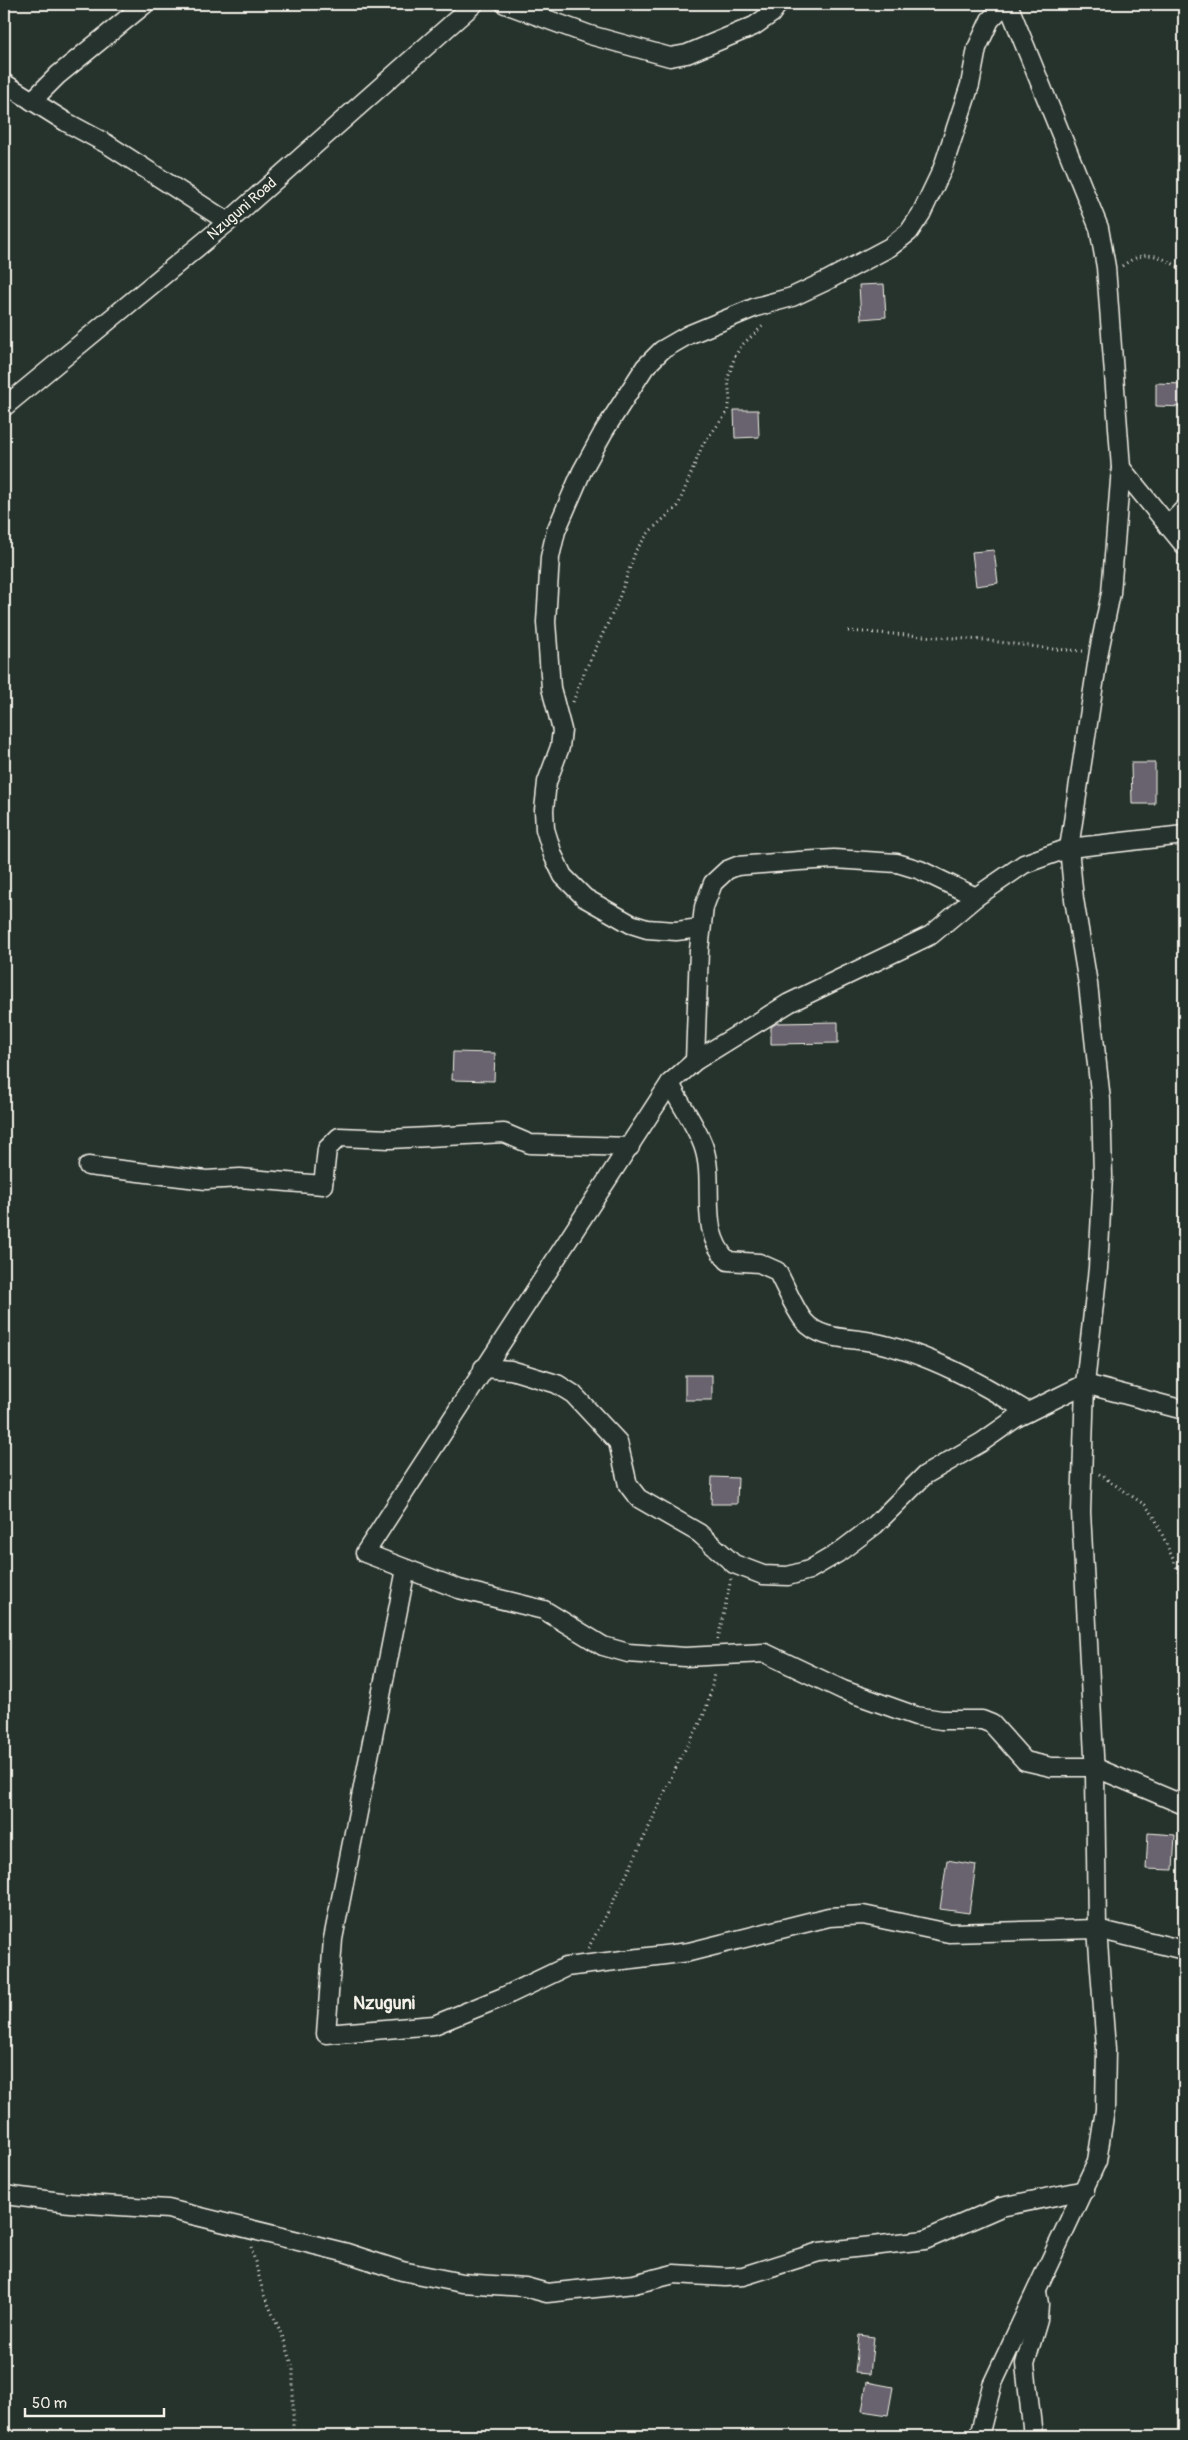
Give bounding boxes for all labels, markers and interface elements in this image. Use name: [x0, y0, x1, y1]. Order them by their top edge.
street label: Nzuguni Road: [203, 174, 281, 244]
district label: Nzuguni: [353, 1992, 415, 2015]
scale bar: [25, 2385, 164, 2417]
text: 50 m: [32, 2394, 67, 2413]

